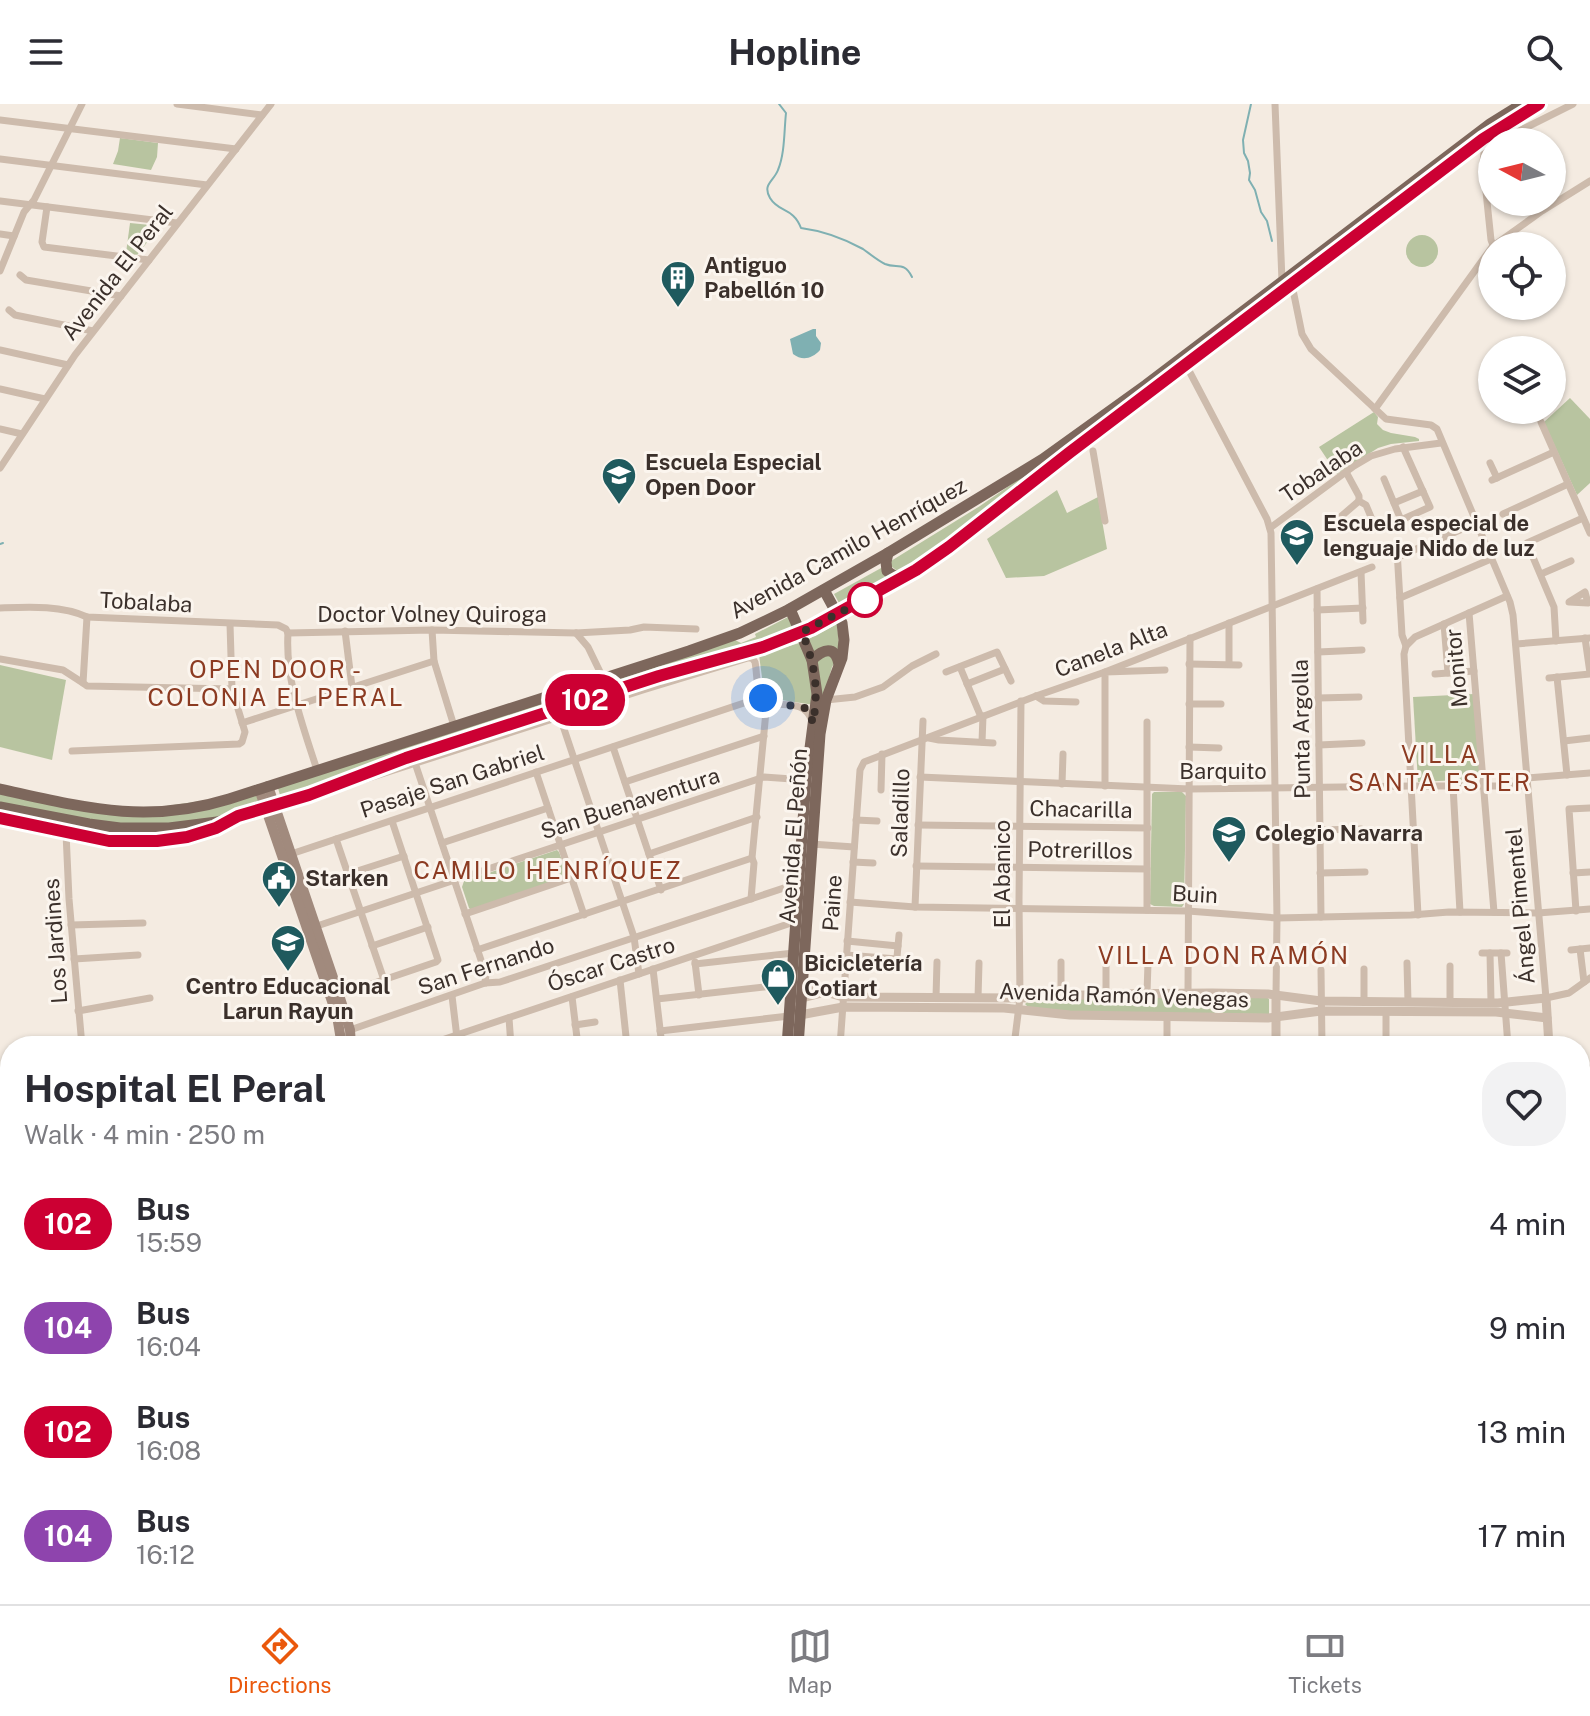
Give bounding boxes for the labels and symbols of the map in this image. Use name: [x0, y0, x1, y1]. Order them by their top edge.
north arrow: [1478, 128, 1566, 216]
street label: Avenida El Peral: [56, 199, 178, 345]
place label: Antiguo Pabellón 10: [704, 252, 824, 303]
building icon: Antiguo Pabellón 10: [659, 259, 697, 309]
street label: Tobalaba: [1275, 434, 1367, 508]
place label: Escuela Especial Open Door: [645, 449, 822, 500]
school or university icon: Escuela Especial Open Door: [600, 456, 638, 506]
street label: Avenida Camilo Henríquez: [725, 472, 971, 624]
place label: Escuela especial de lenguaje Nido de luz: [1323, 510, 1534, 561]
school or university icon: Escuela especial de lenguaje Nido de luz: [1278, 517, 1316, 567]
unlabelled marker: [848, 583, 882, 617]
street label: Tobalaba: [99, 587, 193, 617]
street label: Doctor Volney Quiroga: [317, 601, 547, 627]
street label: Canela Alta: [1051, 616, 1171, 682]
street label: Monitor: [1440, 627, 1472, 709]
district label: OPEN DOOR - COLONIA EL PERAL: [147, 655, 405, 711]
street label: Punta Argolla: [1287, 659, 1315, 799]
line badge: 102: [539, 674, 631, 726]
your location: [743, 678, 783, 718]
street label: Pasaje San Gabriel: [357, 739, 547, 823]
district label: VILLA SANTA ESTER: [1348, 740, 1532, 796]
street label: Avenida El Peñón: [774, 747, 812, 925]
street label: Barquito: [1179, 758, 1267, 784]
street label: San Buenaventura: [537, 762, 723, 844]
street label: Saladillo: [885, 768, 915, 858]
street label: Chacarilla: [1029, 795, 1133, 823]
school or university icon: Colegio Navarra: [1210, 814, 1248, 864]
street label: El Abanico: [989, 820, 1015, 928]
place label: Colegio Navarra: [1255, 820, 1423, 846]
street label: Ángel Pimentel: [1500, 827, 1540, 985]
street label: Potrerillos: [1027, 836, 1133, 864]
district label: CAMILO HENRÍQUEZ: [413, 856, 683, 884]
public building icon: Starken: [260, 859, 298, 909]
place label: Starken: [305, 865, 388, 891]
street label: Paine: [817, 874, 847, 932]
street label: Los Jardines: [38, 878, 72, 1004]
street label: Buin: [1171, 880, 1219, 908]
school or university icon: Centro Educacional Larun Rayun: [269, 923, 307, 973]
street label: Óscar Castro: [544, 930, 678, 997]
street label: San Fernando: [415, 932, 557, 1000]
district label: VILLA DON RAMÓN: [1098, 941, 1350, 969]
place label: Bicicletería Cotiart: [804, 950, 922, 1001]
shop icon: Bicicletería Cotiart: [759, 957, 797, 1007]
place label: Centro Educacional Larun Rayun: [186, 973, 390, 1024]
street label: Avenida Ramón Venegas: [999, 978, 1249, 1012]

